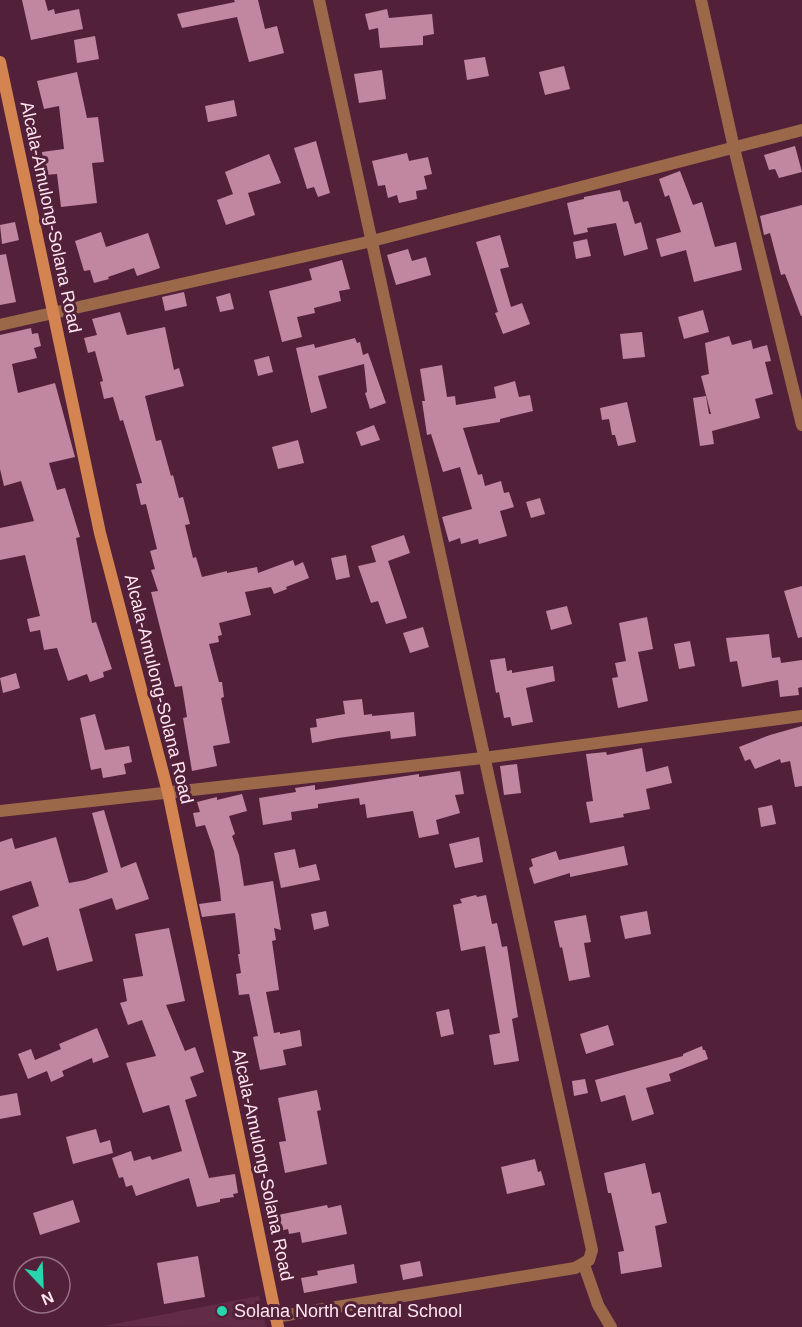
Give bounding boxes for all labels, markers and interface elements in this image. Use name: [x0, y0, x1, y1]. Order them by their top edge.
street label: Alcala-Amulong-Solana Road: [17, 99, 85, 335]
street label: Alcala-Amulong-Solana Road: [121, 572, 197, 806]
street label: Alcala-Amulong-Solana Road: [229, 1047, 297, 1283]
north arrow: [12, 1255, 72, 1315]
text: N: [39, 1288, 56, 1308]
place label: Solana North Central School: [234, 1301, 462, 1321]
marker: Solana North Central School: [215, 1304, 229, 1318]

